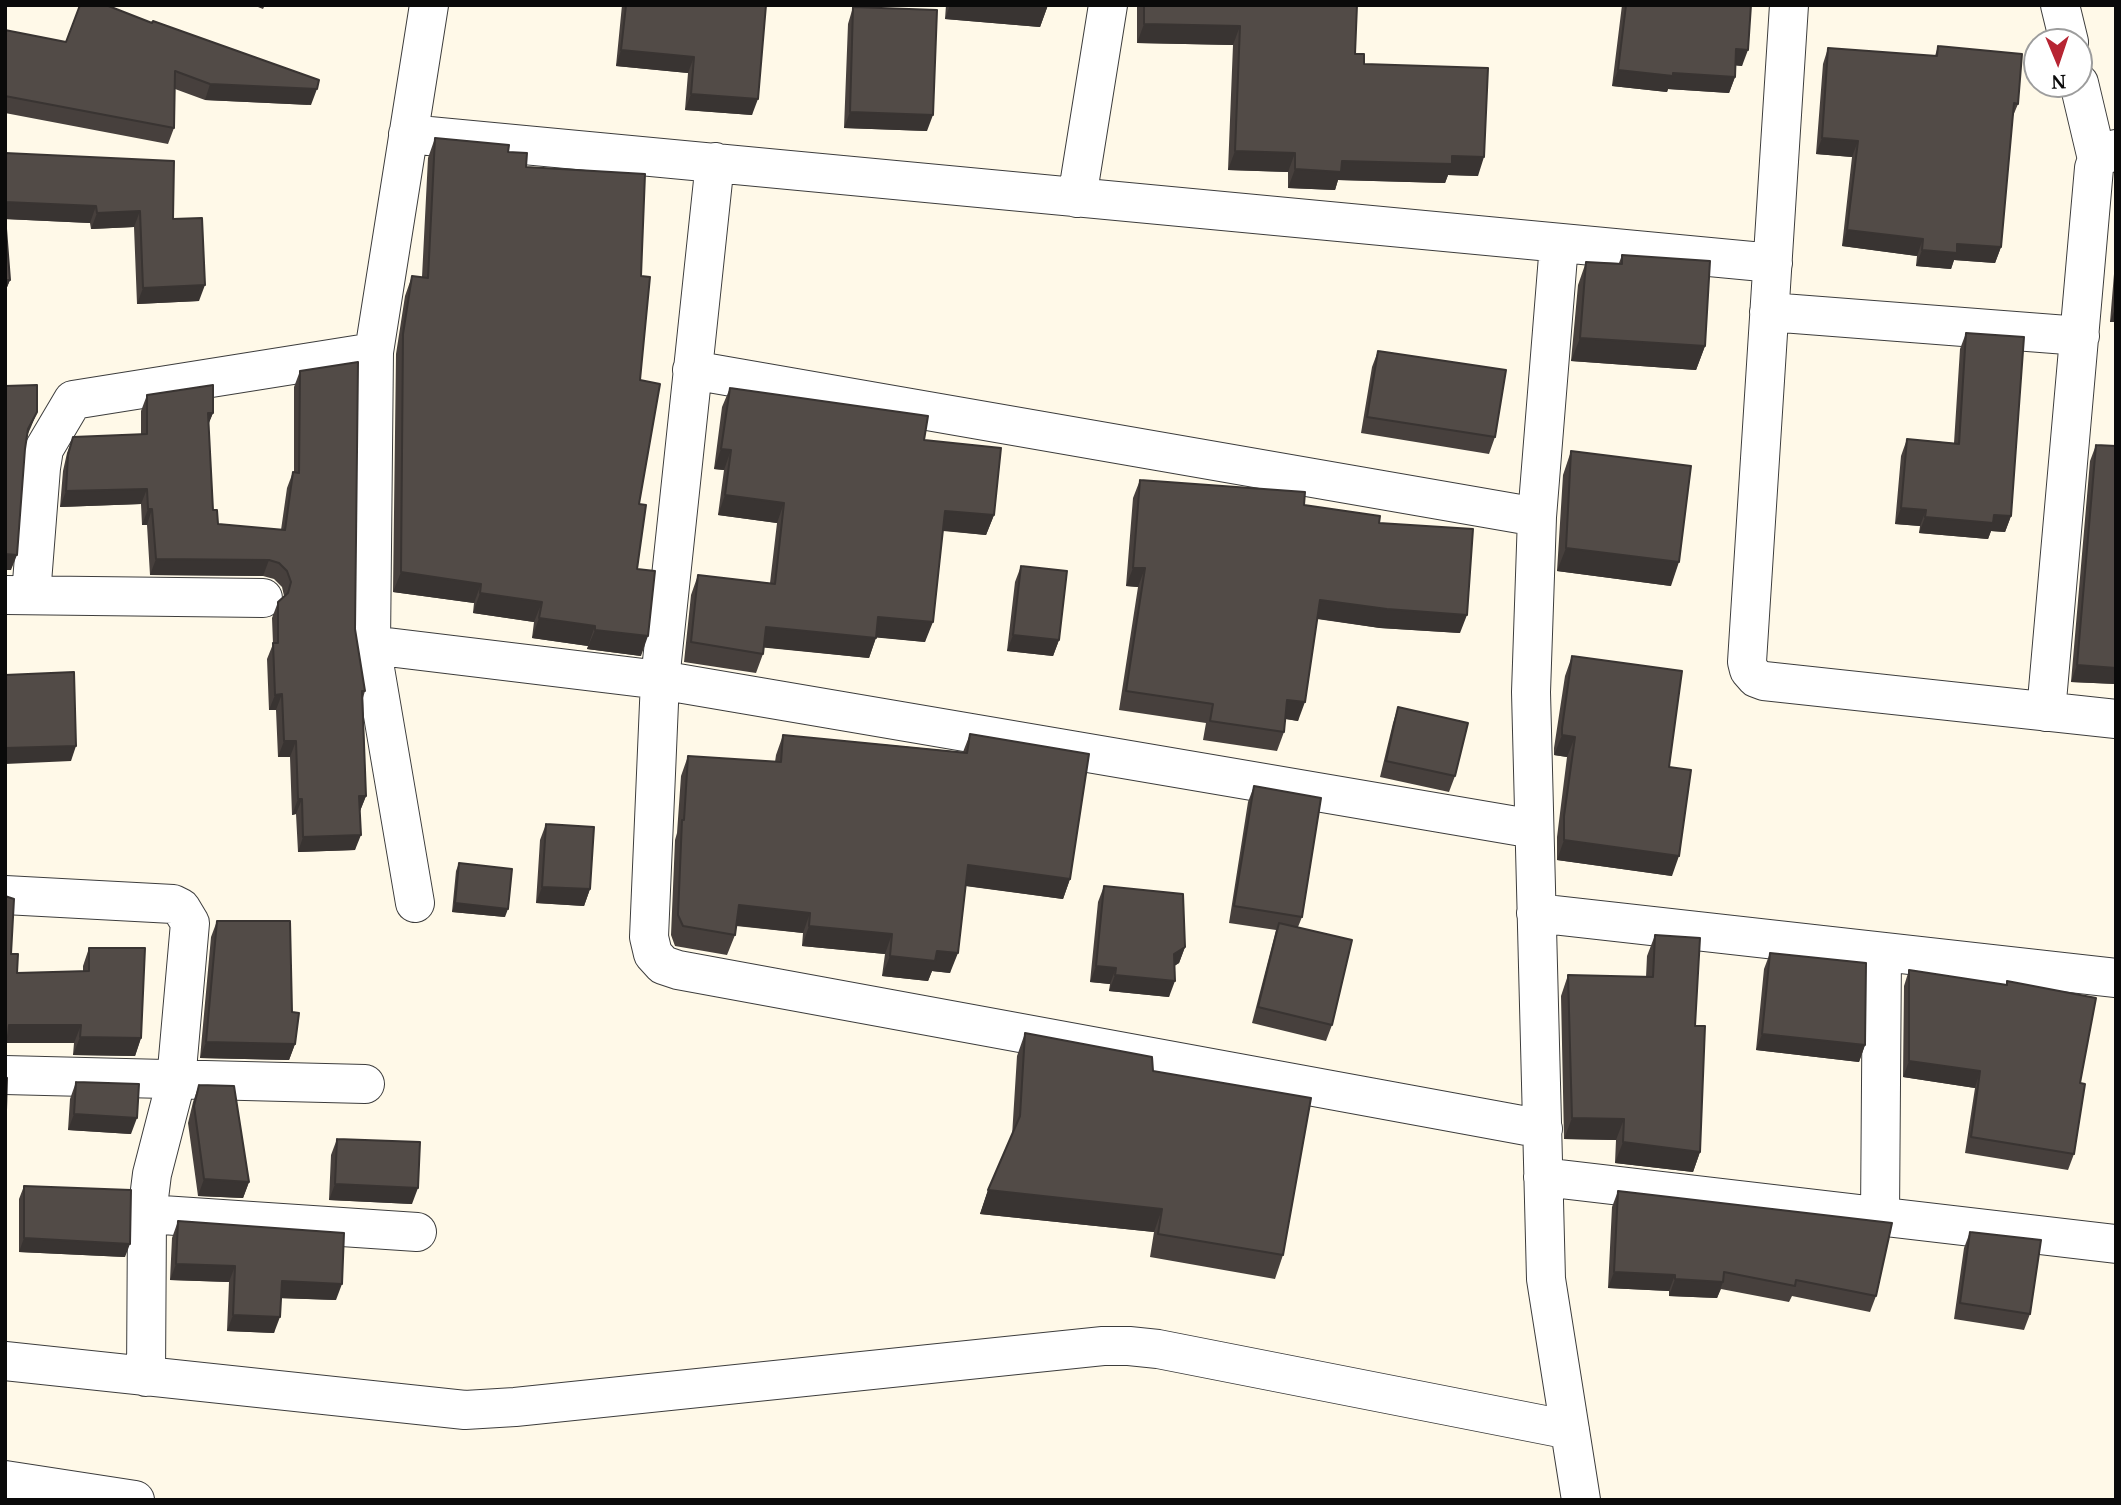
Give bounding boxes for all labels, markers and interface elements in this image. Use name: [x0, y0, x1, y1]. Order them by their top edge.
north arrow: [2023, 28, 2093, 98]
text: N: [2051, 69, 2067, 95]

